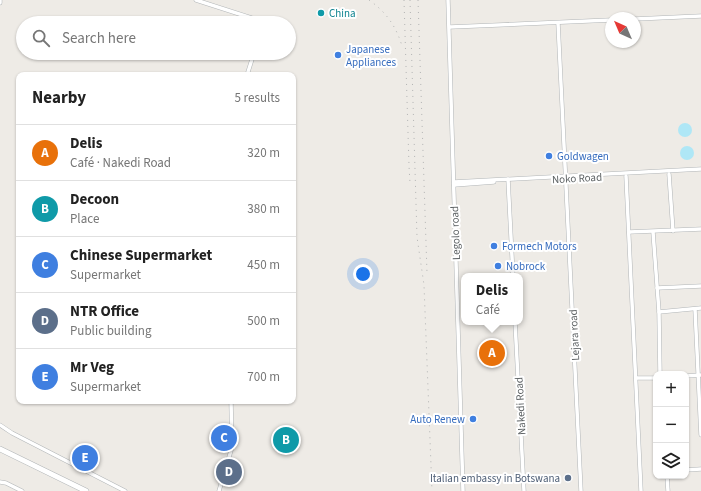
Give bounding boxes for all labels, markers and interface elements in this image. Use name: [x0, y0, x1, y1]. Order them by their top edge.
place label: China: [329, 6, 356, 21]
marker: China: [316, 8, 326, 18]
north arrow: [605, 12, 641, 48]
search box: [16, 16, 296, 60]
icon: search: [30, 27, 52, 49]
text: Search here: [62, 28, 136, 49]
place label: Japanese Appliances: [346, 42, 396, 70]
marker: Japanese Appliances: [333, 50, 343, 60]
text: Nearby: [32, 86, 86, 110]
text: 5 results: [235, 89, 280, 107]
text: Delis: [70, 133, 102, 154]
text: A: [41, 144, 49, 162]
text: 320 m: [247, 144, 280, 162]
place label: Goldwagen: [557, 149, 609, 164]
marker: Goldwagen: [544, 151, 554, 161]
text: Café · Nakedi Road: [70, 154, 171, 172]
street label: Noko Road: [552, 170, 602, 187]
text: Decoon: [70, 189, 119, 210]
text: B: [41, 200, 49, 218]
text: 380 m: [247, 200, 280, 218]
street label: Legolo road: [447, 206, 464, 260]
text: Place: [70, 210, 99, 228]
place label: Formech Motors: [502, 239, 577, 254]
marker: Formech Motors: [489, 241, 499, 251]
text: Chinese Supermarket: [70, 245, 212, 266]
text: C: [41, 256, 49, 274]
text: 450 m: [247, 256, 280, 274]
place label: Nobrock: [506, 259, 546, 274]
marker: Nobrock: [493, 261, 503, 271]
your location: [353, 264, 373, 284]
text: Supermarket: [70, 266, 141, 284]
popup: [461, 273, 523, 325]
text: Delis: [476, 280, 508, 301]
text: NTR Office: [70, 301, 139, 322]
text: Café: [476, 301, 500, 319]
street label: Lejara road: [566, 309, 583, 361]
text: D: [41, 312, 49, 330]
text: 500 m: [247, 312, 280, 330]
text: Public building: [70, 322, 152, 340]
pin: A: [479, 338, 505, 368]
text: Mr Veg: [70, 357, 114, 378]
text: E: [41, 368, 49, 386]
text: 700 m: [247, 368, 280, 386]
map controls: [653, 371, 689, 479]
button: +: [653, 371, 689, 407]
street label: Nakedi Road: [511, 377, 530, 435]
text: Supermarket: [70, 378, 141, 396]
button: −: [653, 407, 689, 443]
place label: Auto Renew: [410, 412, 465, 427]
marker: Auto Renew: [468, 414, 478, 424]
pin: C: [211, 423, 237, 453]
pin: B: [273, 425, 299, 455]
pin: E: [72, 443, 98, 473]
button: layers: [653, 443, 689, 479]
pin: D: [216, 457, 242, 487]
place label: Italian embassy in Botswana: [430, 471, 560, 486]
marker: Italian embassy in Botswana: [563, 473, 573, 483]

